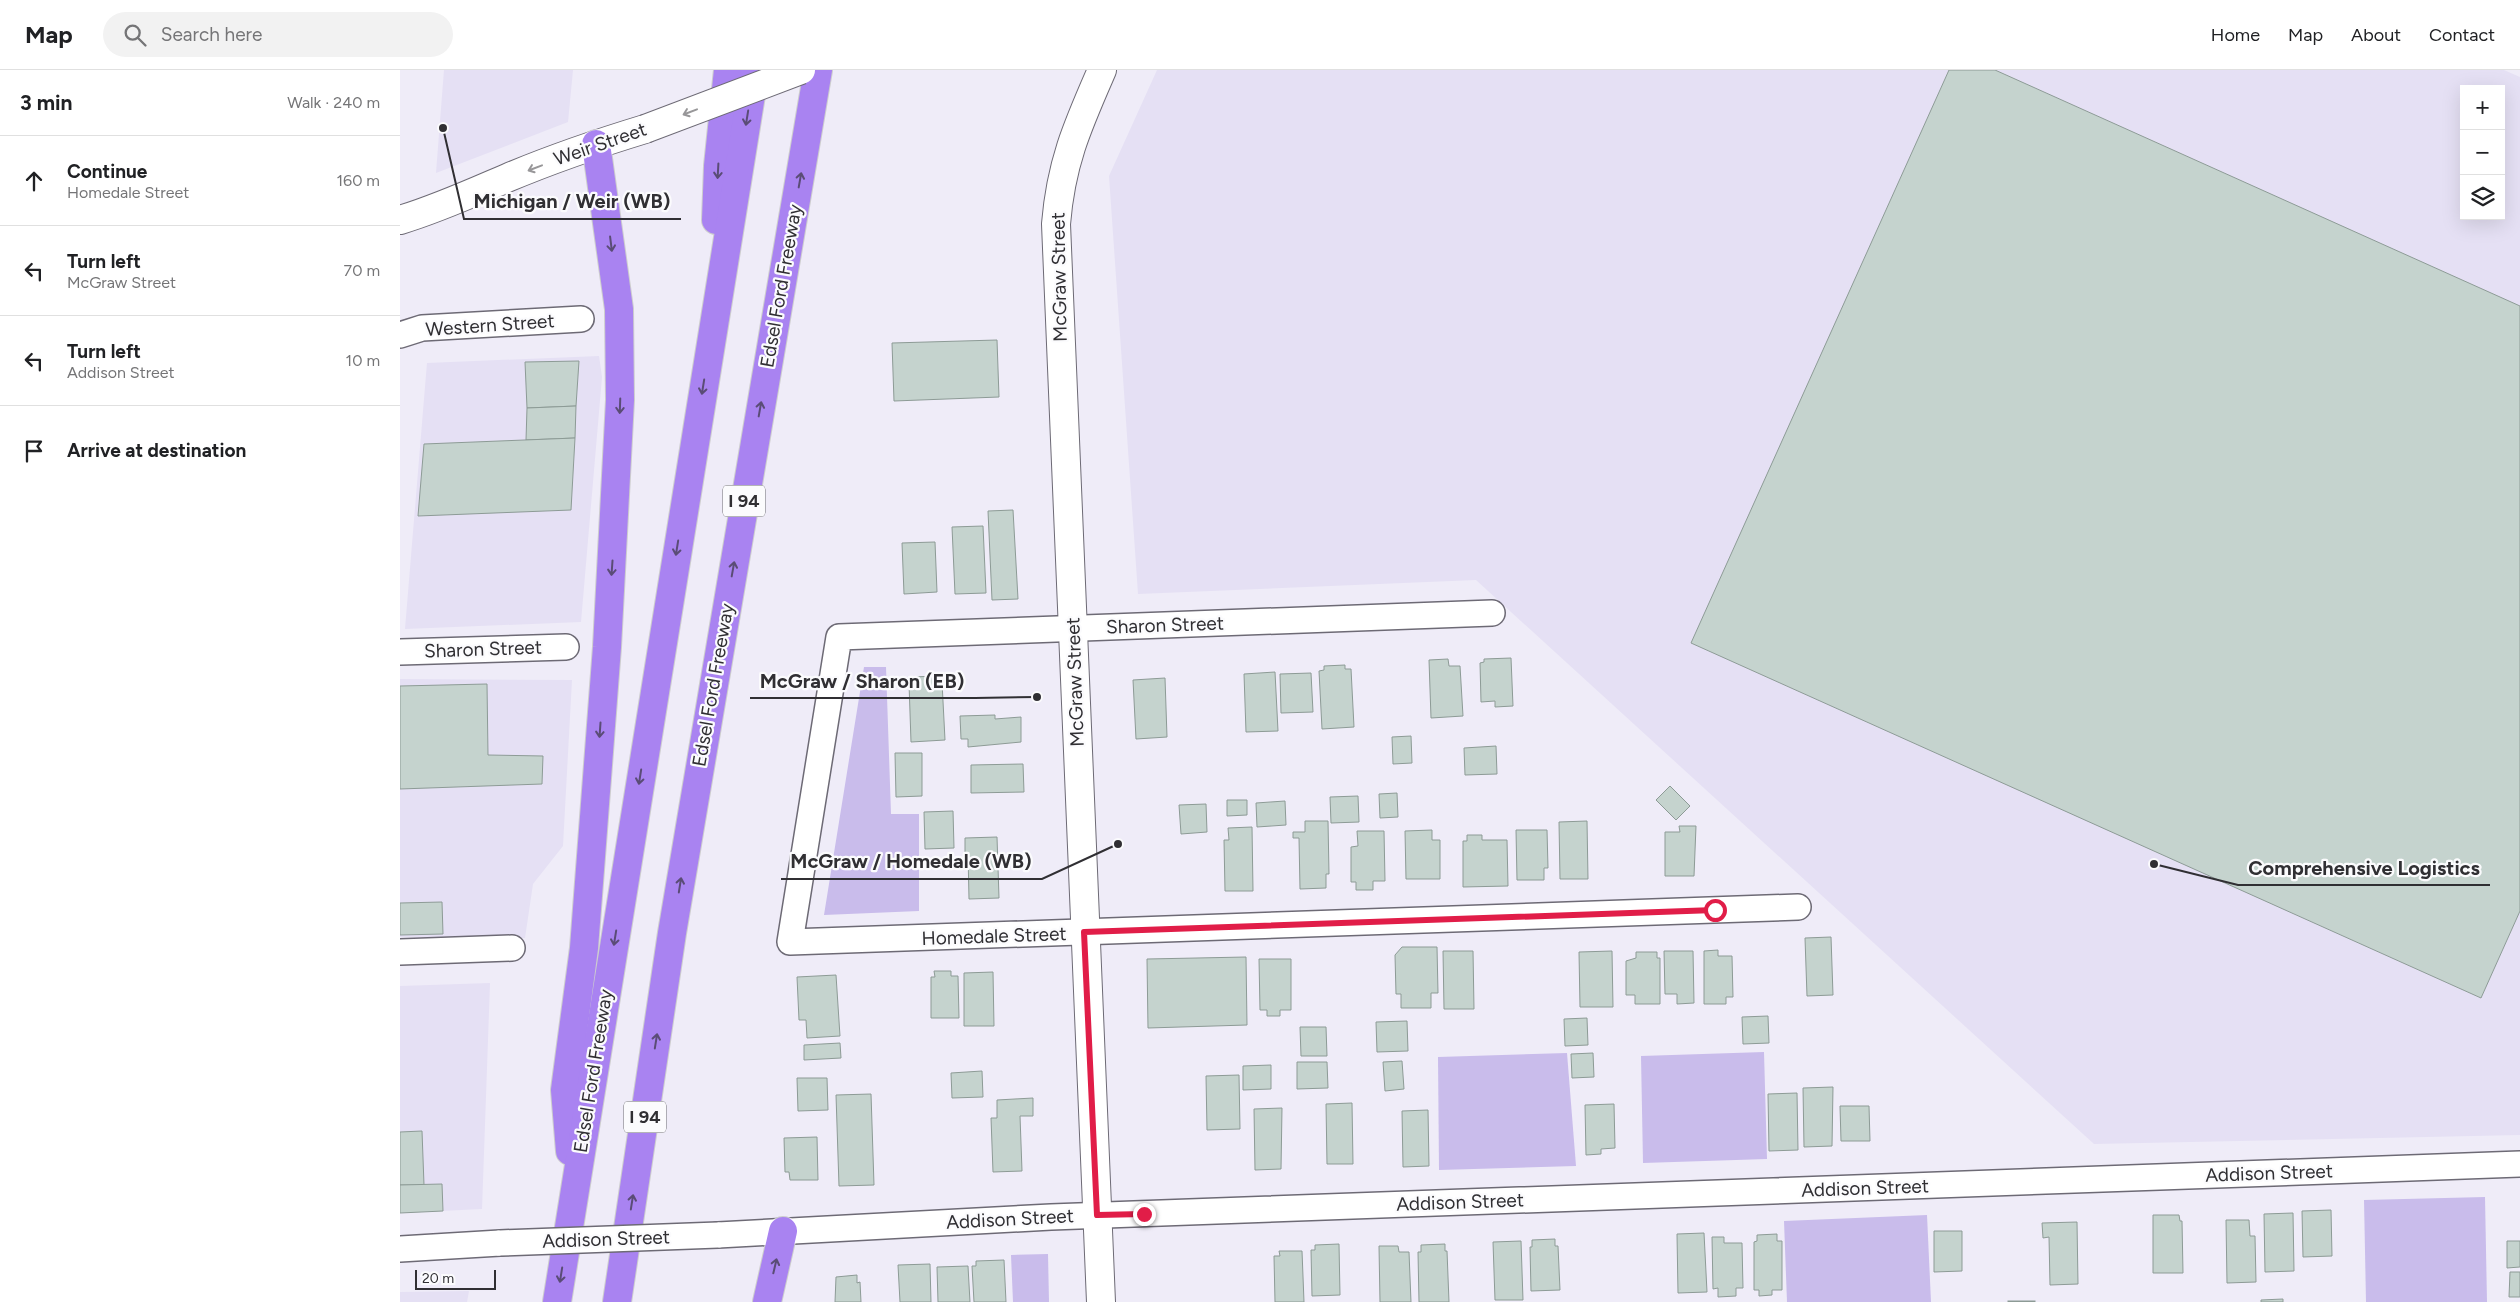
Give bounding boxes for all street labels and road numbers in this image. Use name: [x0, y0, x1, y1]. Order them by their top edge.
street label: Weir Street: [551, 117, 649, 171]
street label: Edsel Ford Freeway: [755, 203, 807, 369]
street label: McGraw Street: [1046, 212, 1072, 342]
street label: Western Street: [425, 309, 555, 341]
road number: I 94: [723, 486, 765, 516]
street label: Edsel Ford Freeway: [687, 602, 739, 768]
street label: Sharon Street: [1106, 611, 1224, 639]
street label: McGraw Street: [1061, 617, 1089, 747]
street label: Sharon Street: [424, 635, 542, 663]
street label: Homedale Street: [921, 922, 1067, 950]
street label: Edsel Ford Freeway: [569, 988, 617, 1154]
road number: I 94: [624, 1102, 666, 1132]
street label: Addison Street: [2205, 1159, 2333, 1187]
street label: Addison Street: [1801, 1174, 1929, 1202]
street label: Addison Street: [1396, 1188, 1524, 1216]
street label: Addison Street: [946, 1204, 1074, 1234]
street label: Addison Street: [542, 1225, 670, 1253]

